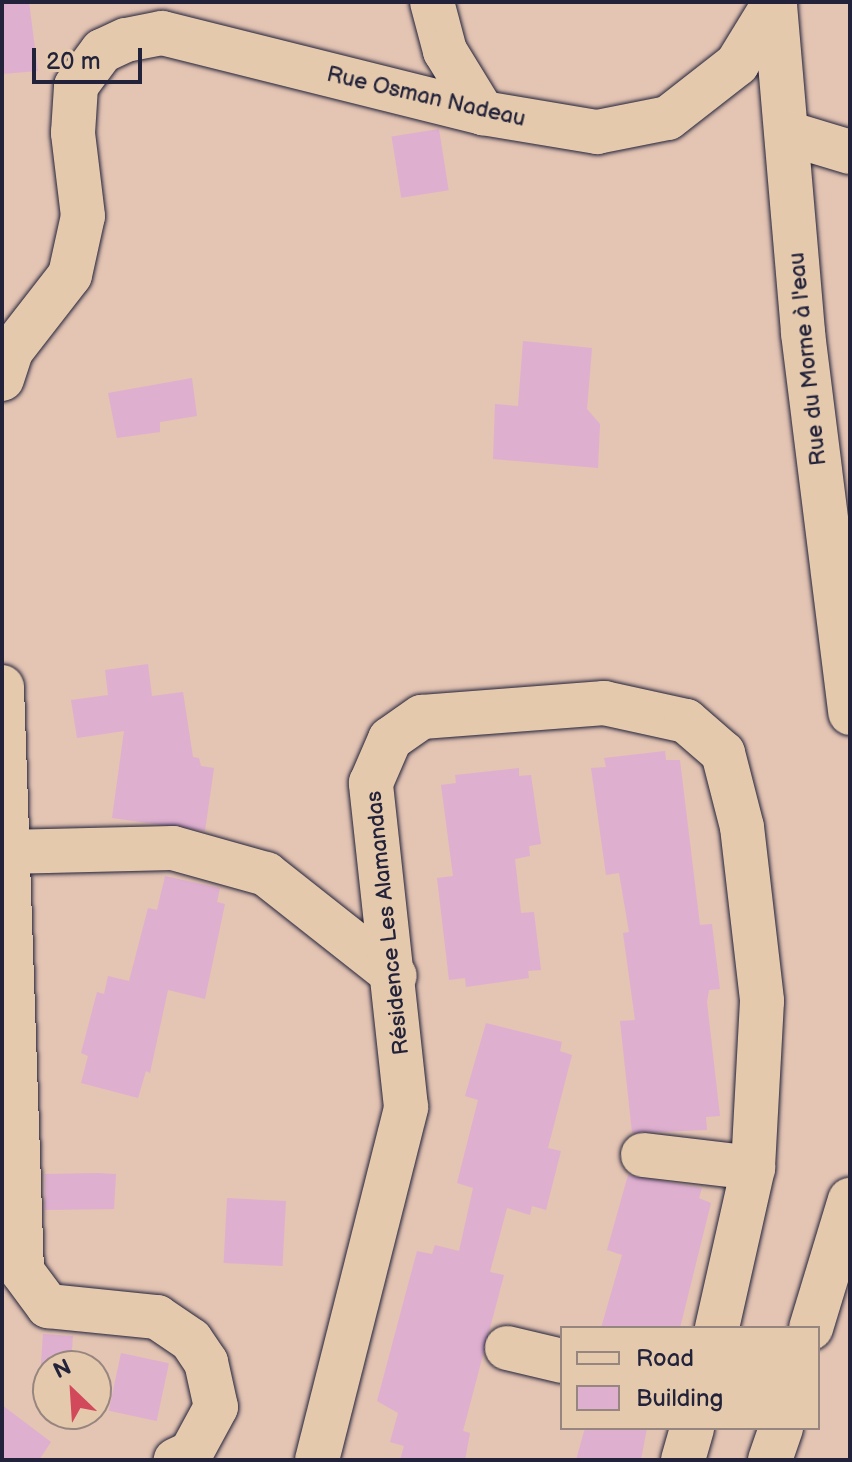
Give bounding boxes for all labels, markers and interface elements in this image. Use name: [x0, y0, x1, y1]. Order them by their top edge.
scale bar: [36, 32, 146, 82]
text: 20 m: [46, 47, 101, 76]
street label: Rue Osman Nadeau: [324, 61, 528, 133]
street label: Rue du Morne à l'eau: [784, 251, 832, 467]
street label: Résidence Les Alamandas: [361, 790, 415, 1056]
legend: [560, 1326, 820, 1430]
text: Road: [636, 1344, 694, 1373]
north arrow: [32, 1350, 112, 1430]
text: N: [49, 1354, 76, 1385]
text: Building: [636, 1384, 723, 1413]

